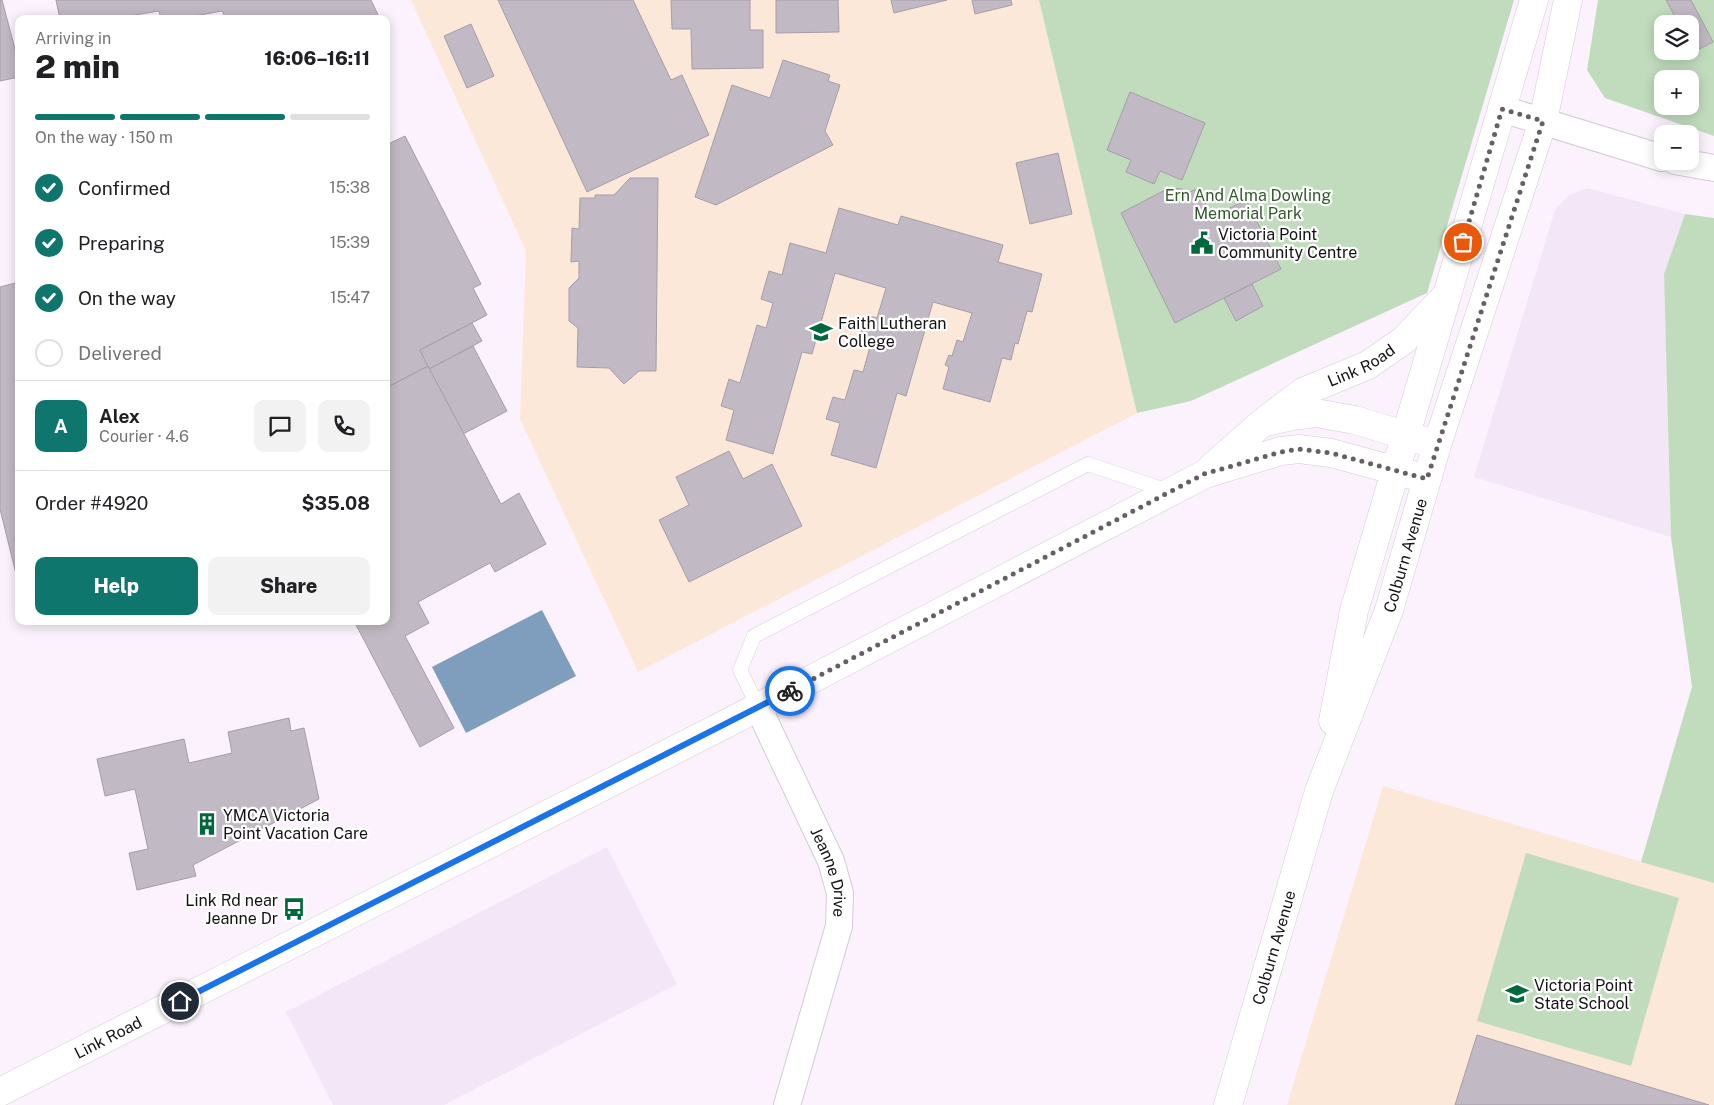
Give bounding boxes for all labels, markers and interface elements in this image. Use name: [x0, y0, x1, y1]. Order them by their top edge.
map controls: [1654, 15, 1699, 170]
button: layers: [1654, 15, 1699, 60]
text: Arriving in: [35, 29, 111, 48]
text: 16:06–16:11: [264, 47, 370, 69]
text: 2 min: [35, 48, 120, 85]
button: +: [1654, 70, 1699, 115]
button: −: [1654, 125, 1699, 170]
text: On the way · 150 m: [35, 128, 173, 147]
icon: check: [35, 174, 63, 202]
text: Confirmed: [78, 177, 171, 199]
text: 15:38: [329, 178, 370, 197]
park label: Ern And Alma Dowling Memorial Park: [1165, 186, 1331, 223]
pin: [1442, 221, 1484, 263]
place label: Victoria Point Community Centre: [1218, 225, 1357, 262]
icon: bag: [1449, 228, 1477, 256]
icon: check: [35, 229, 63, 257]
public building icon: Victoria Point Community Centre: [1189, 230, 1215, 256]
text: Preparing: [78, 232, 165, 254]
text: 15:39: [330, 233, 370, 252]
icon: check: [35, 284, 63, 312]
text: On the way: [78, 287, 176, 309]
text: 15:47: [330, 288, 370, 307]
place label: Faith Lutheran College: [838, 314, 947, 351]
school or university icon: Faith Lutheran College: [808, 319, 834, 345]
street label: Link Road: [1325, 340, 1398, 390]
text: Delivered: [78, 342, 162, 364]
button: chat: [254, 400, 306, 452]
button: phone: [318, 400, 370, 452]
text: Alex: [99, 405, 140, 427]
text: A: [54, 415, 68, 437]
text: Courier · 4.6: [99, 427, 189, 446]
text: Order #4920: [35, 492, 148, 514]
text: $35.08: [302, 492, 370, 514]
street label: Colburn Avenue: [1379, 496, 1431, 615]
button: Help: [35, 557, 198, 615]
button: Share: [208, 557, 370, 615]
courier: [765, 666, 815, 716]
icon: bike: [776, 677, 804, 705]
place label: YMCA Victoria Point Vacation Care: [223, 806, 368, 843]
building icon: YMCA Victoria Point Vacation Care: [194, 811, 220, 837]
street label: Jeanne Drive: [807, 824, 850, 917]
street label: Colburn Avenue: [1248, 888, 1299, 1007]
place label: Link Rd near Jeanne Dr: [185, 891, 278, 928]
bus stop icon: Link Rd near Jeanne Dr: [281, 896, 307, 922]
place label: Victoria Point State School: [1534, 976, 1633, 1013]
pin: [159, 980, 201, 1022]
school or university icon: Victoria Point State School: [1504, 981, 1530, 1007]
icon: home: [166, 987, 194, 1015]
street label: Link Road: [71, 1012, 145, 1062]

